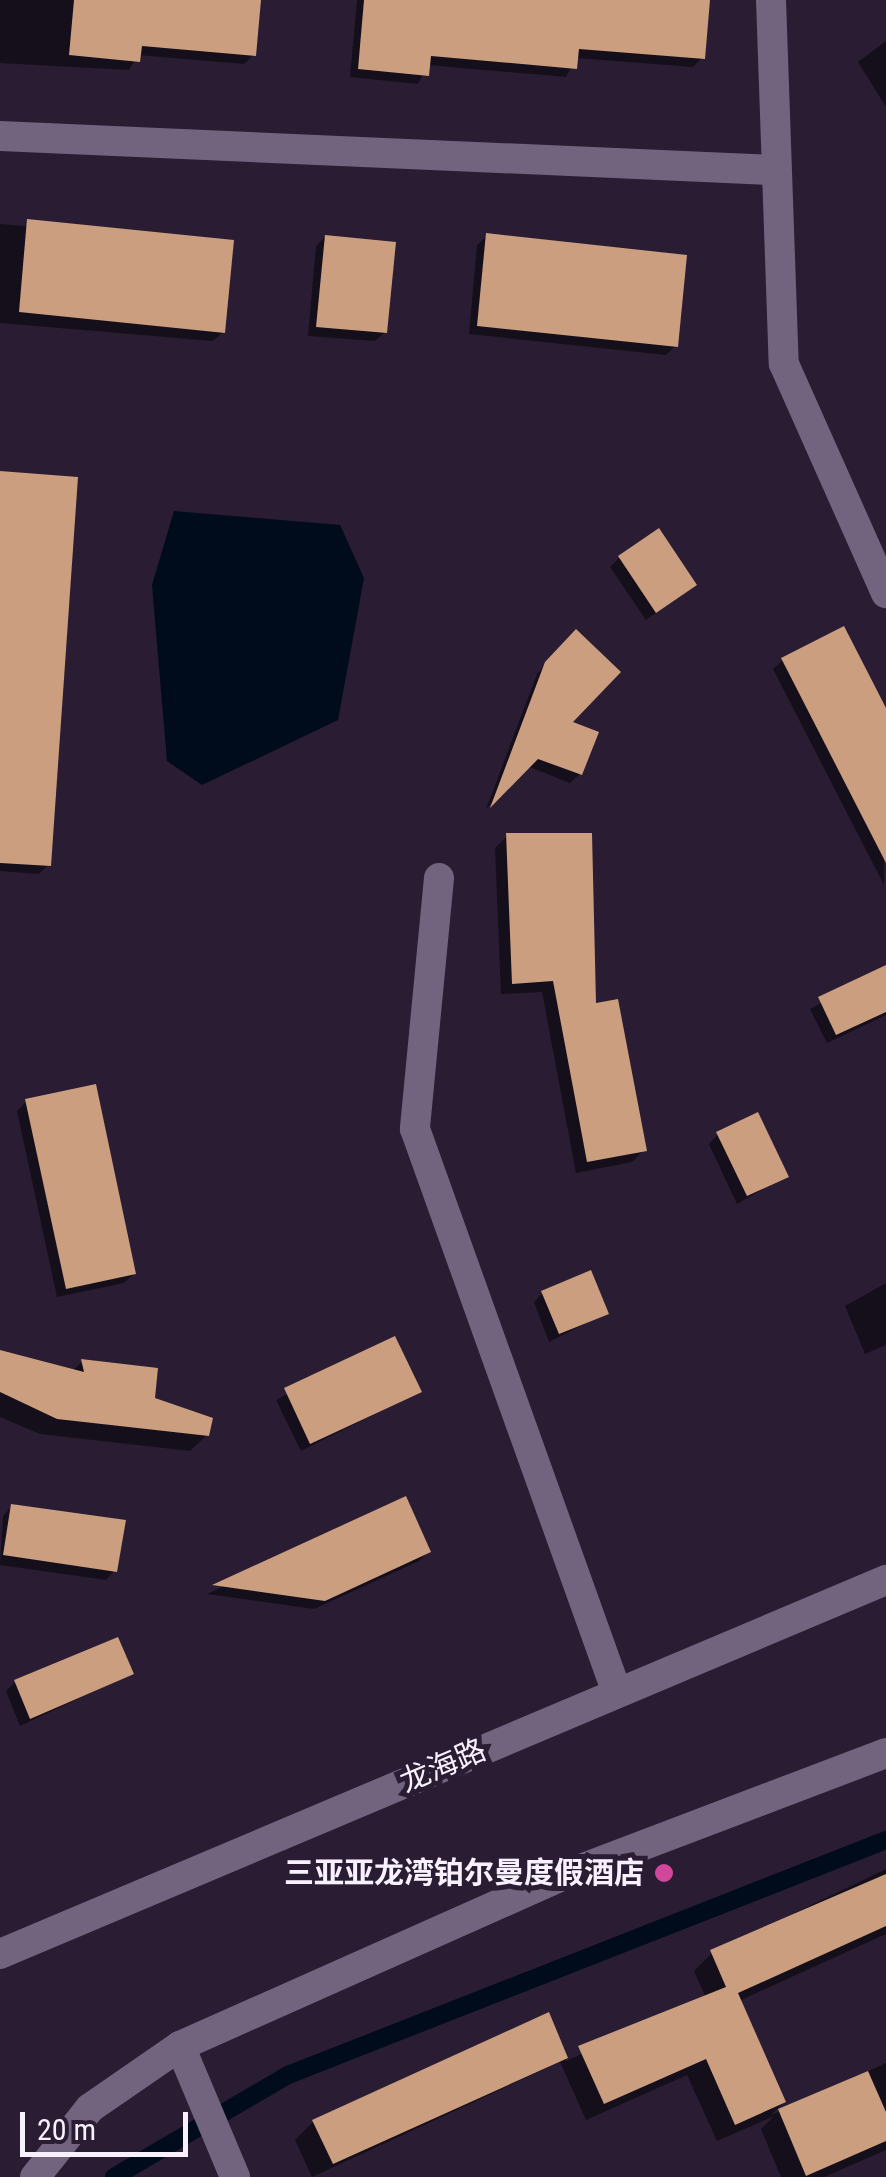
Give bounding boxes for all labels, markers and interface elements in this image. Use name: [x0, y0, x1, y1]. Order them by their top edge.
street label: 龙海路: [395, 1732, 491, 1800]
place label: 三亚亚龙湾铂尔曼度假酒店: [284, 1855, 644, 1891]
marker: 三亚亚龙湾铂尔曼度假酒店: [653, 1862, 675, 1884]
scale bar: [25, 2092, 192, 2154]
text: 20 m: [37, 2112, 96, 2147]

